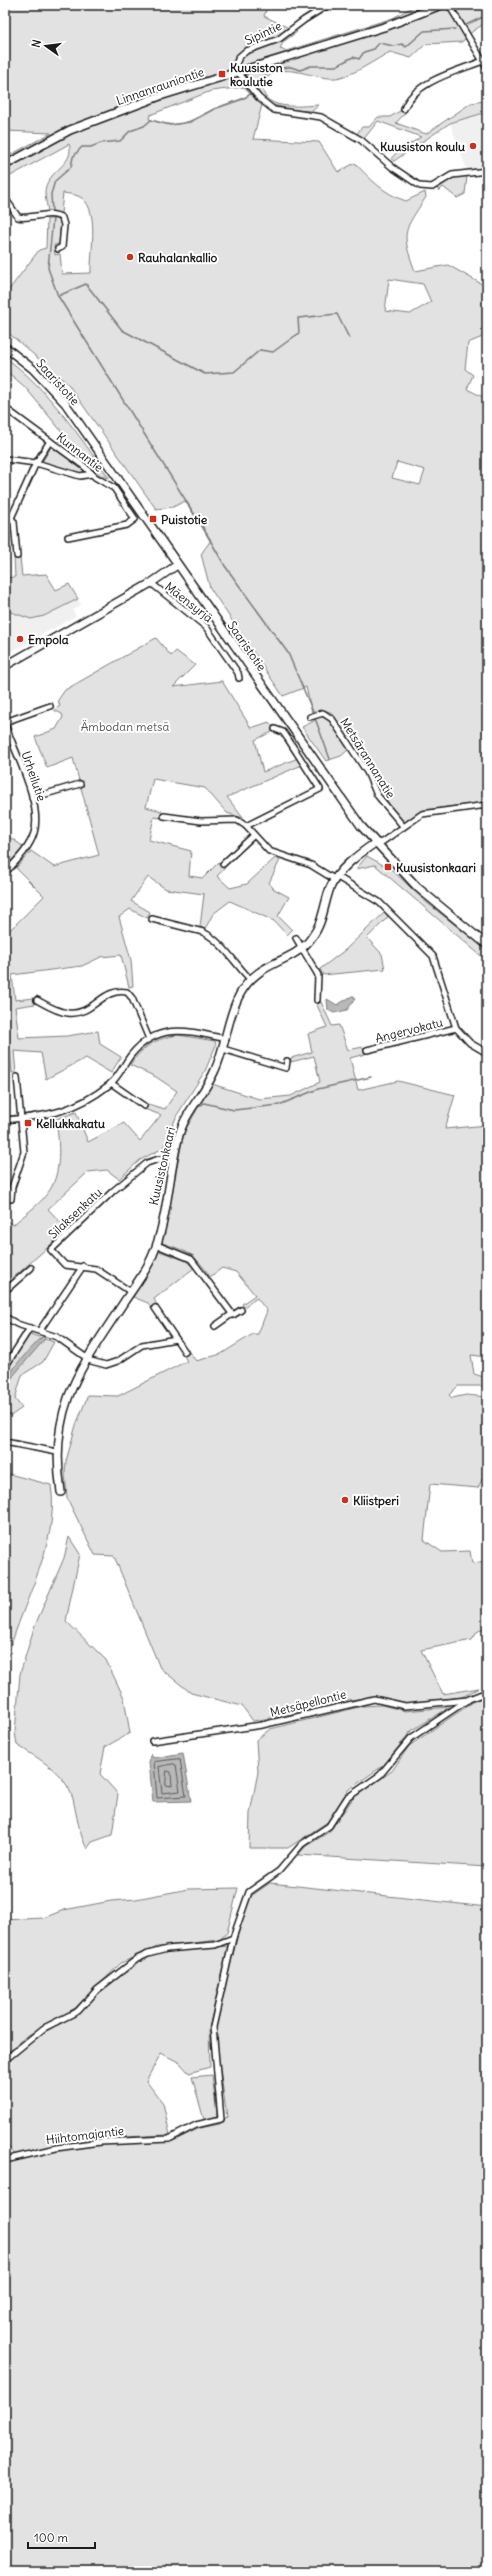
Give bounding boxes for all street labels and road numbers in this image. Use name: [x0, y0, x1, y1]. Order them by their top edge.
street label: Sipintie: [242, 18, 284, 48]
street label: Linnanrauniontie: [114, 64, 206, 108]
street label: Saaristotie: [33, 356, 83, 408]
street label: Kunnantie: [54, 429, 106, 475]
street label: Mäensyrjä: [162, 579, 216, 625]
street label: Saaristotie: [224, 618, 270, 674]
street label: Metsärannanatie: [337, 715, 399, 801]
street label: Urheilutie: [18, 749, 50, 803]
street label: Angervokatu: [374, 1014, 444, 1046]
street label: Kuusistonkaari: [146, 1125, 178, 1207]
street label: Silaksenkatu: [45, 1184, 105, 1242]
street label: Metsäpellontie: [268, 1686, 348, 1720]
street label: Hiihtomajantie: [45, 2123, 125, 2147]

